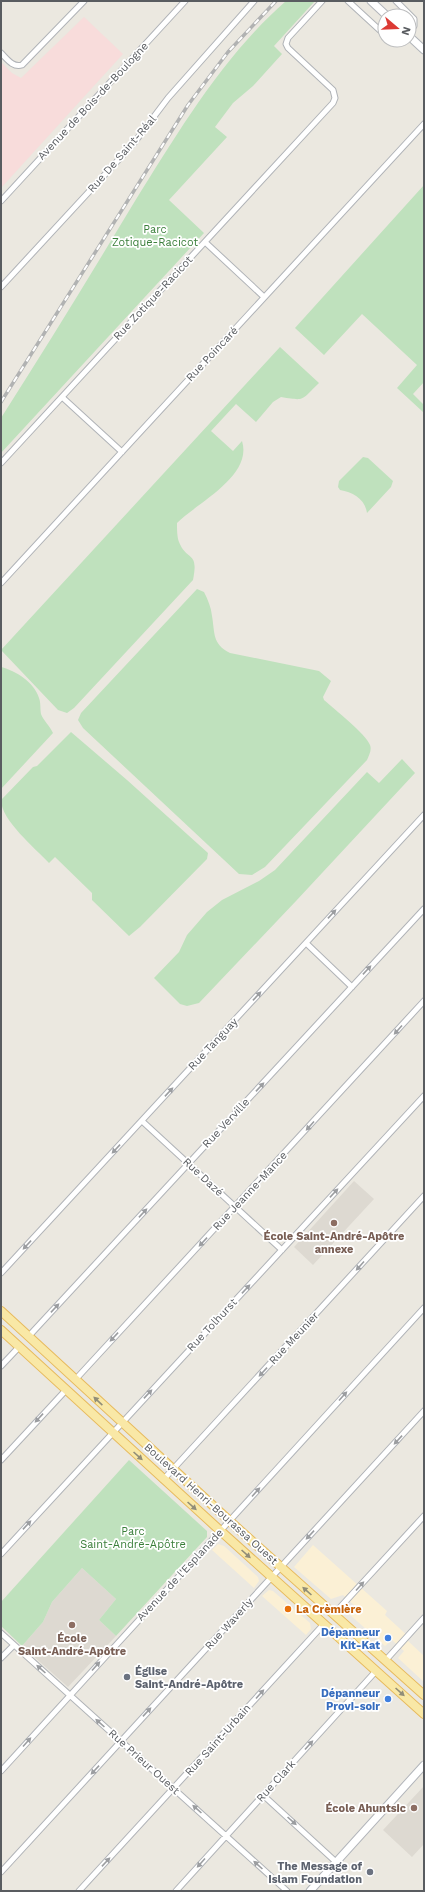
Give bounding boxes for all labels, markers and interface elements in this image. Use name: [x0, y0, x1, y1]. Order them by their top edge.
north arrow: [377, 8, 417, 48]
text: N: [399, 25, 413, 37]
street label: Avenue de Bois-de-Boulogne: [35, 39, 151, 163]
street label: Rue De Saint-Réal: [85, 112, 159, 195]
park label: Parc Zotique-Racicot: [112, 223, 199, 249]
street label: Rue Zotique-Racicot: [111, 253, 196, 343]
street label: Rue Poincaré: [183, 324, 241, 384]
one-way arrow: [327, 910, 336, 919]
one-way arrow: [363, 965, 372, 976]
one-way arrow: [252, 991, 261, 1002]
street label: Rue Tanguay: [186, 1015, 241, 1073]
one-way arrow: [393, 1025, 402, 1035]
one-way arrow: [255, 1082, 264, 1091]
one-way arrow: [164, 1087, 173, 1097]
street label: Rue Verville: [200, 1096, 252, 1150]
one-way arrow: [306, 1121, 315, 1130]
one-way arrow: [111, 1144, 120, 1155]
street label: Rue Jeanne-Mance: [210, 1149, 290, 1233]
street label: Rue Dazé: [180, 1155, 226, 1199]
one-way arrow: [329, 1189, 338, 1198]
one-way arrow: [139, 1208, 148, 1218]
marker: École Saint-André-Apôtre annexe: [329, 1218, 339, 1228]
place label: École Saint-André-Apôtre annexe: [264, 1230, 404, 1256]
one-way arrow: [198, 1237, 208, 1247]
one-way arrow: [23, 1240, 32, 1250]
one-way arrow: [355, 1261, 365, 1271]
one-way arrow: [241, 1284, 251, 1294]
street label: Rue Tolhurst: [184, 1296, 240, 1354]
one-way arrow: [50, 1303, 60, 1313]
street label: Rue Meunier: [266, 1309, 322, 1367]
one-way arrow: [110, 1332, 119, 1342]
one-way arrow: [258, 1367, 267, 1377]
one-way arrow: [143, 1390, 152, 1399]
one-way arrow: [339, 1391, 348, 1401]
one-way arrow: [93, 1397, 103, 1406]
one-way arrow: [35, 1414, 44, 1423]
one-way arrow: [393, 1434, 402, 1445]
street label: Boulevard Henri-Bourassa Ouest: [142, 1441, 281, 1568]
one-way arrow: [133, 1452, 143, 1461]
one-way arrow: [251, 1487, 260, 1497]
one-way arrow: [187, 1501, 197, 1510]
one-way arrow: [23, 1520, 32, 1530]
park label: Parc Saint-André-Apôtre: [80, 1525, 186, 1551]
street label: Avenue de l'Esplanade: [134, 1526, 226, 1624]
one-way arrow: [305, 1530, 314, 1540]
one-way arrow: [241, 1550, 251, 1559]
one-way arrow: [355, 1581, 364, 1591]
one-way arrow: [302, 1586, 312, 1595]
street label: Rue Waverly: [202, 1595, 256, 1653]
place label: La Crèmière: [296, 1603, 362, 1616]
marker: La Crèmière: [283, 1604, 293, 1614]
marker: École Saint-André-Apôtre: [67, 1620, 77, 1630]
place label: Dépanneur Kit-Kat: [321, 1626, 380, 1652]
place label: École Saint-André-Apôtre: [18, 1632, 126, 1658]
marker: Dépanneur Kit-Kat: [383, 1633, 393, 1643]
one-way arrow: [92, 1661, 101, 1672]
one-way arrow: [36, 1664, 46, 1674]
place label: Église Saint-André-Apôtre: [135, 1665, 243, 1691]
marker: Église Saint-André-Apôtre: [122, 1672, 132, 1682]
place label: Dépanneur Provi-soir: [321, 1687, 380, 1713]
one-way arrow: [395, 1688, 405, 1697]
one-way arrow: [255, 1689, 264, 1699]
marker: Dépanneur Provi-soir: [383, 1694, 393, 1704]
street label: Rue Saint-Urbain: [182, 1701, 254, 1779]
one-way arrow: [143, 1707, 152, 1718]
one-way arrow: [95, 1718, 106, 1727]
street label: Rue Prieur Ouest: [106, 1727, 182, 1798]
one-way arrow: [23, 1737, 32, 1747]
one-way arrow: [304, 1739, 313, 1750]
street label: Rue Clark: [254, 1757, 298, 1805]
one-way arrow: [90, 1765, 99, 1775]
place label: École Ahuntsic: [325, 1802, 406, 1815]
marker: École Ahuntsic: [409, 1803, 419, 1813]
one-way arrow: [192, 1805, 202, 1814]
one-way arrow: [287, 1817, 297, 1826]
one-way arrow: [101, 1857, 110, 1867]
one-way arrow: [196, 1858, 206, 1868]
one-way arrow: [253, 1860, 263, 1870]
place label: The Message of Islam Foundation: [268, 1860, 362, 1886]
marker: The Message of Islam Foundation: [365, 1867, 375, 1877]

